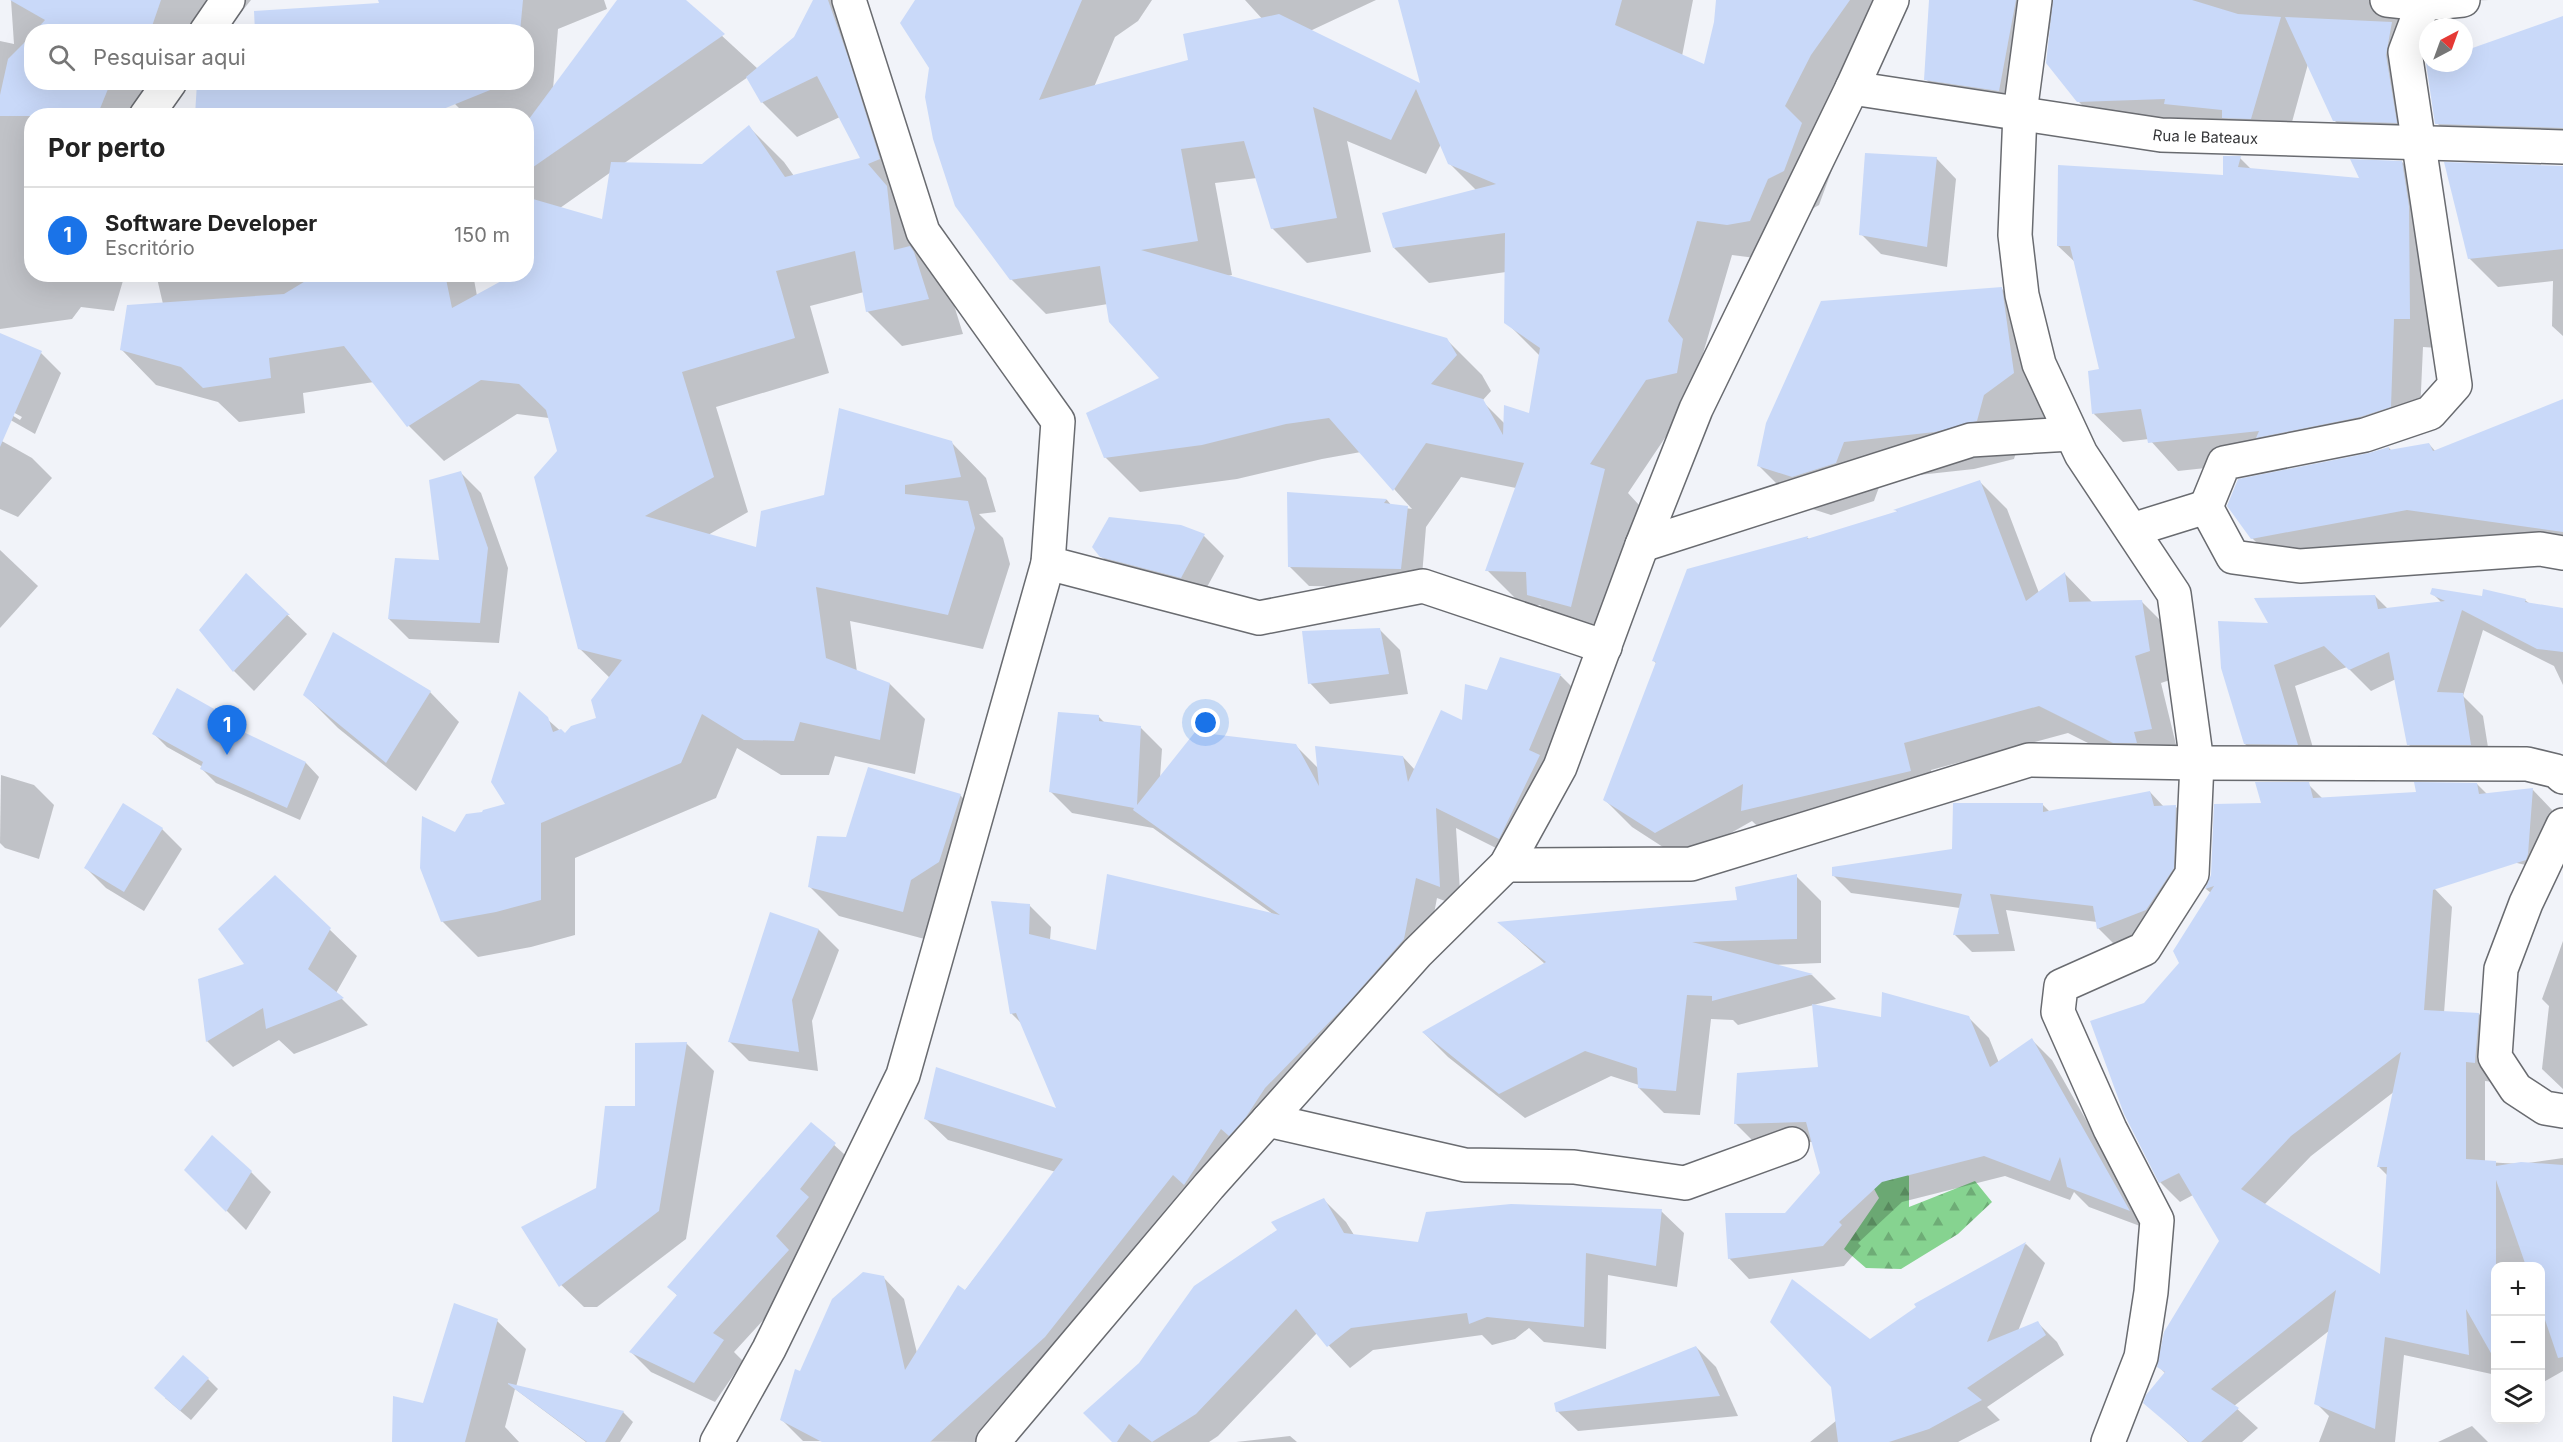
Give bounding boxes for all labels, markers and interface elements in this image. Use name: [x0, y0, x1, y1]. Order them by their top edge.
north arrow: [2419, 18, 2473, 72]
search box: [24, 24, 534, 90]
icon: search: [45, 41, 78, 74]
text: Pesquisar aqui: [93, 44, 246, 70]
street label: Rua le Bateaux: [2151, 124, 2258, 147]
text: Por perto: [48, 132, 166, 163]
text: Software Developer: [105, 210, 317, 236]
text: 1: [63, 223, 72, 247]
text: 150 m: [454, 223, 510, 247]
text: Escritório: [105, 236, 195, 260]
pin: 1: [208, 706, 246, 755]
your location: [1191, 708, 1220, 737]
map controls: [2491, 1262, 2545, 1424]
button: +: [2491, 1262, 2545, 1316]
button: −: [2491, 1316, 2545, 1370]
button: layers: [2491, 1370, 2545, 1424]

